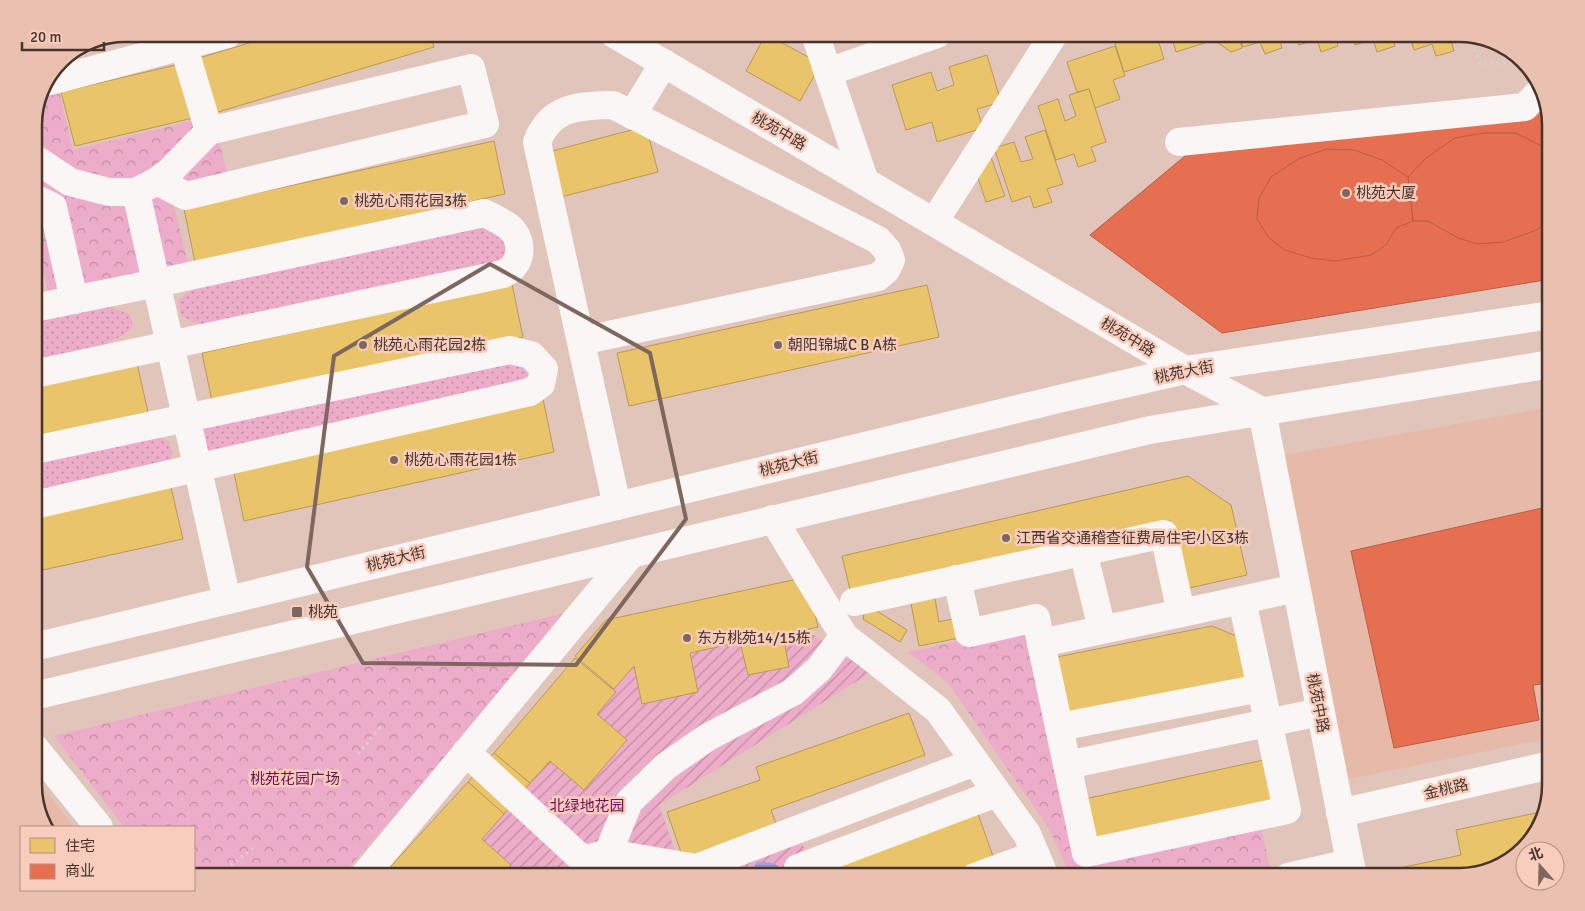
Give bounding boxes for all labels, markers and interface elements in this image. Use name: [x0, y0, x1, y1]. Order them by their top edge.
scale bar: [22, 20, 105, 52]
text: 20 m: [30, 28, 61, 46]
street label: 桃苑中路: [749, 108, 809, 154]
place label: 桃苑大厦: [1356, 184, 1416, 202]
marker: 桃苑大厦: [1340, 187, 1352, 199]
place label: 桃苑心雨花园3栋: [354, 192, 467, 210]
marker: 桃苑心雨花园3栋: [338, 195, 350, 207]
street label: 桃苑中路: [1098, 314, 1158, 360]
place label: 桃苑心雨花园2栋: [373, 336, 486, 354]
place label: 朝阳锦城C B A栋: [788, 336, 897, 354]
marker: 桃苑心雨花园2栋: [357, 339, 369, 351]
marker: 朝阳锦城C B A栋: [772, 339, 784, 351]
street label: 桃苑大街: [1153, 357, 1215, 387]
street label: 桃苑大街: [758, 448, 820, 480]
place label: 桃苑心雨花园1栋: [404, 451, 517, 469]
marker: 桃苑心雨花园1栋: [388, 454, 400, 466]
place label: 江西省交通稽查征费局住宅小区3栋: [1016, 529, 1249, 547]
marker: 江西省交通稽查征费局住宅小区3栋: [1000, 532, 1012, 544]
street label: 桃苑大街: [365, 543, 427, 575]
place label: 桃苑: [308, 603, 338, 621]
marker: 桃苑: [290, 605, 304, 619]
place label: 东方桃苑14/15栋: [697, 629, 811, 647]
marker: 东方桃苑14/15栋: [681, 632, 693, 644]
street label: 桃苑中路: [1303, 672, 1333, 734]
park label: 桃苑花园广场: [250, 770, 340, 788]
street label: 金桃路: [1422, 775, 1470, 803]
park label: 北绿地花园: [549, 797, 625, 815]
legend: [20, 826, 195, 891]
text: 住宅: [65, 837, 95, 855]
north arrow: [1515, 841, 1565, 891]
text: 北: [1526, 844, 1545, 865]
text: 商业: [65, 862, 95, 880]

